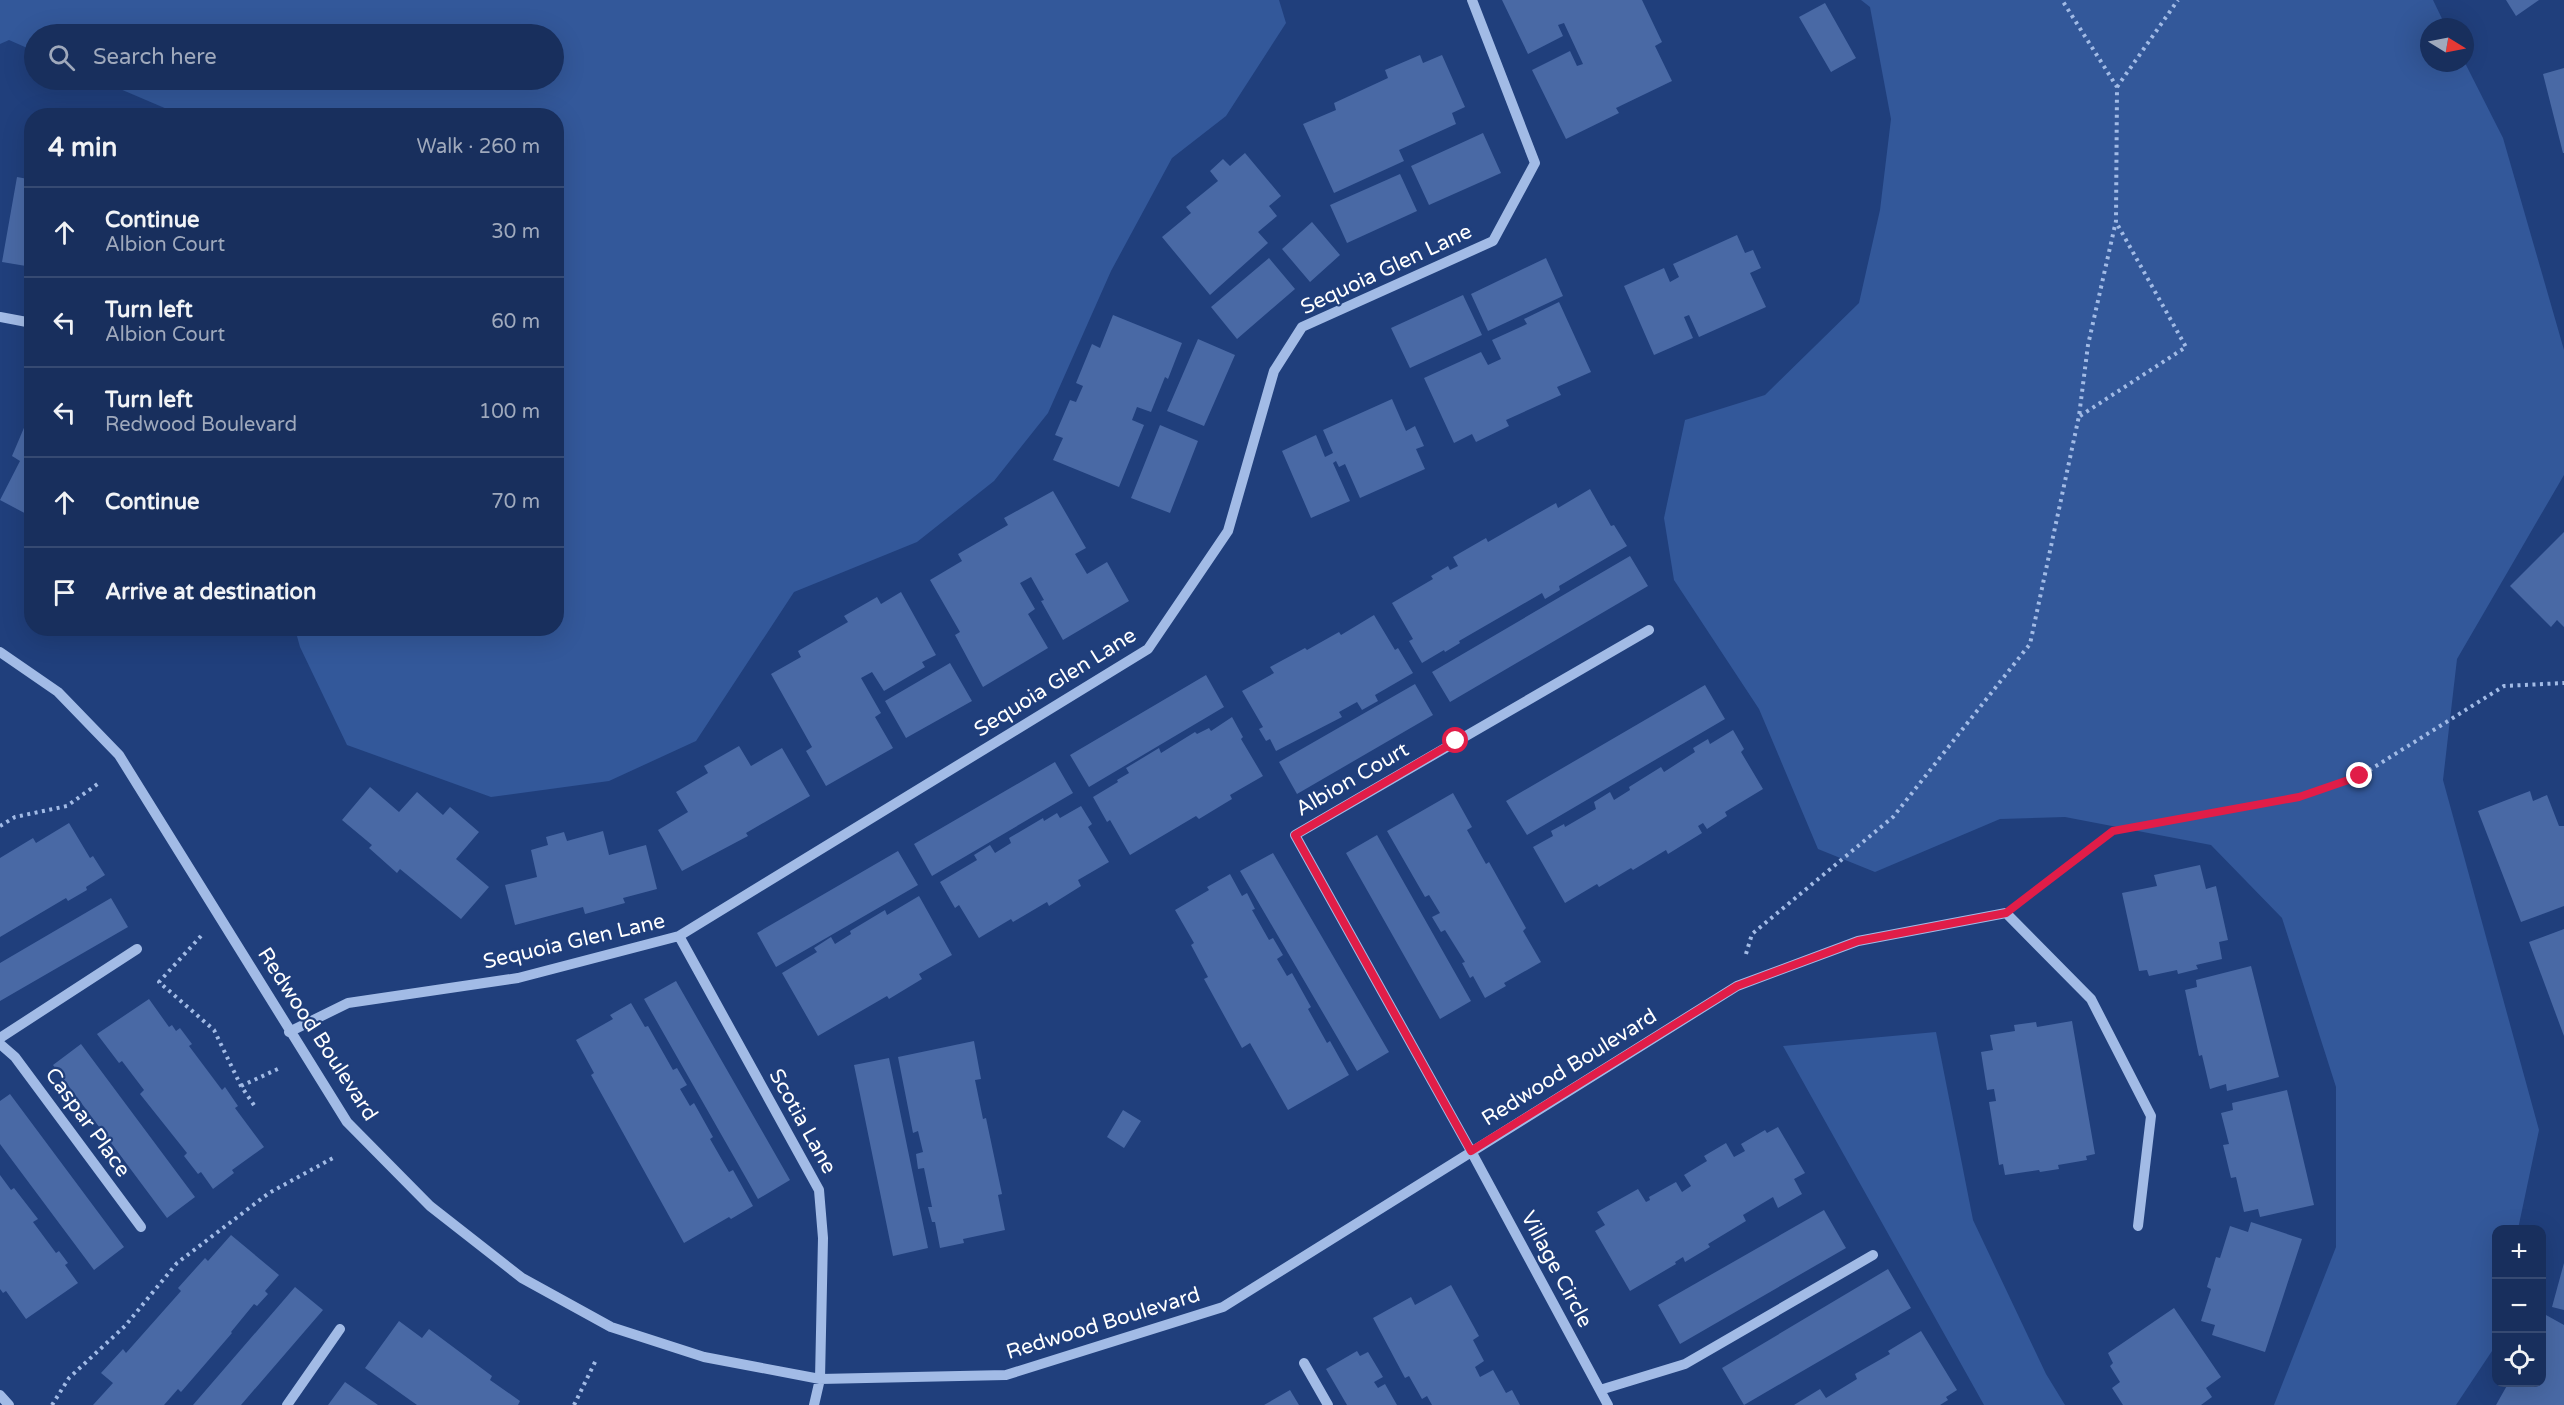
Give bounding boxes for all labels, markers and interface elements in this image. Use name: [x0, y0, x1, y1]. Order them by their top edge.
north arrow: [2420, 18, 2474, 72]
search box: [24, 24, 564, 90]
icon: search: [45, 41, 78, 74]
text: Search here: [93, 44, 217, 70]
text: 4 min: [48, 132, 117, 163]
text: Walk · 260 m: [417, 135, 540, 159]
text: Continue: [105, 207, 200, 233]
icon: ahead: [48, 216, 81, 249]
street label: Sequoia Glen Lane: [1297, 219, 1476, 320]
text: 30 m: [491, 220, 540, 244]
text: Albion Court: [105, 233, 225, 257]
text: Turn left: [105, 297, 193, 323]
icon: left: [48, 306, 81, 339]
text: 60 m: [491, 310, 540, 334]
text: Albion Court: [105, 323, 225, 347]
text: Turn left: [105, 387, 193, 413]
icon: left: [48, 396, 81, 429]
text: 100 m: [479, 400, 540, 424]
text: Redwood Boulevard: [105, 413, 297, 437]
icon: ahead: [48, 486, 81, 519]
text: Continue: [105, 489, 200, 515]
text: 70 m: [491, 490, 540, 514]
icon: arrive: [48, 576, 81, 609]
text: Arrive at destination: [105, 579, 316, 605]
street label: Sequoia Glen Lane: [970, 622, 1141, 742]
route start: [1442, 727, 1468, 753]
street label: Albion Court: [1291, 737, 1413, 822]
route end: [2346, 762, 2372, 788]
street label: Sequoia Glen Lane: [481, 908, 668, 975]
street label: Redwood Boulevard: [252, 943, 383, 1126]
street label: Redwood Boulevard: [1477, 1003, 1661, 1131]
street label: Caspar Place: [40, 1063, 136, 1182]
street label: Scotia Lane: [764, 1065, 842, 1178]
street label: Village Circle: [1515, 1207, 1598, 1332]
map controls: [2492, 1225, 2546, 1387]
button: +: [2492, 1225, 2546, 1279]
button: −: [2492, 1279, 2546, 1333]
street label: Redwood Boulevard: [1003, 1282, 1203, 1365]
button: locate: [2492, 1333, 2546, 1387]

